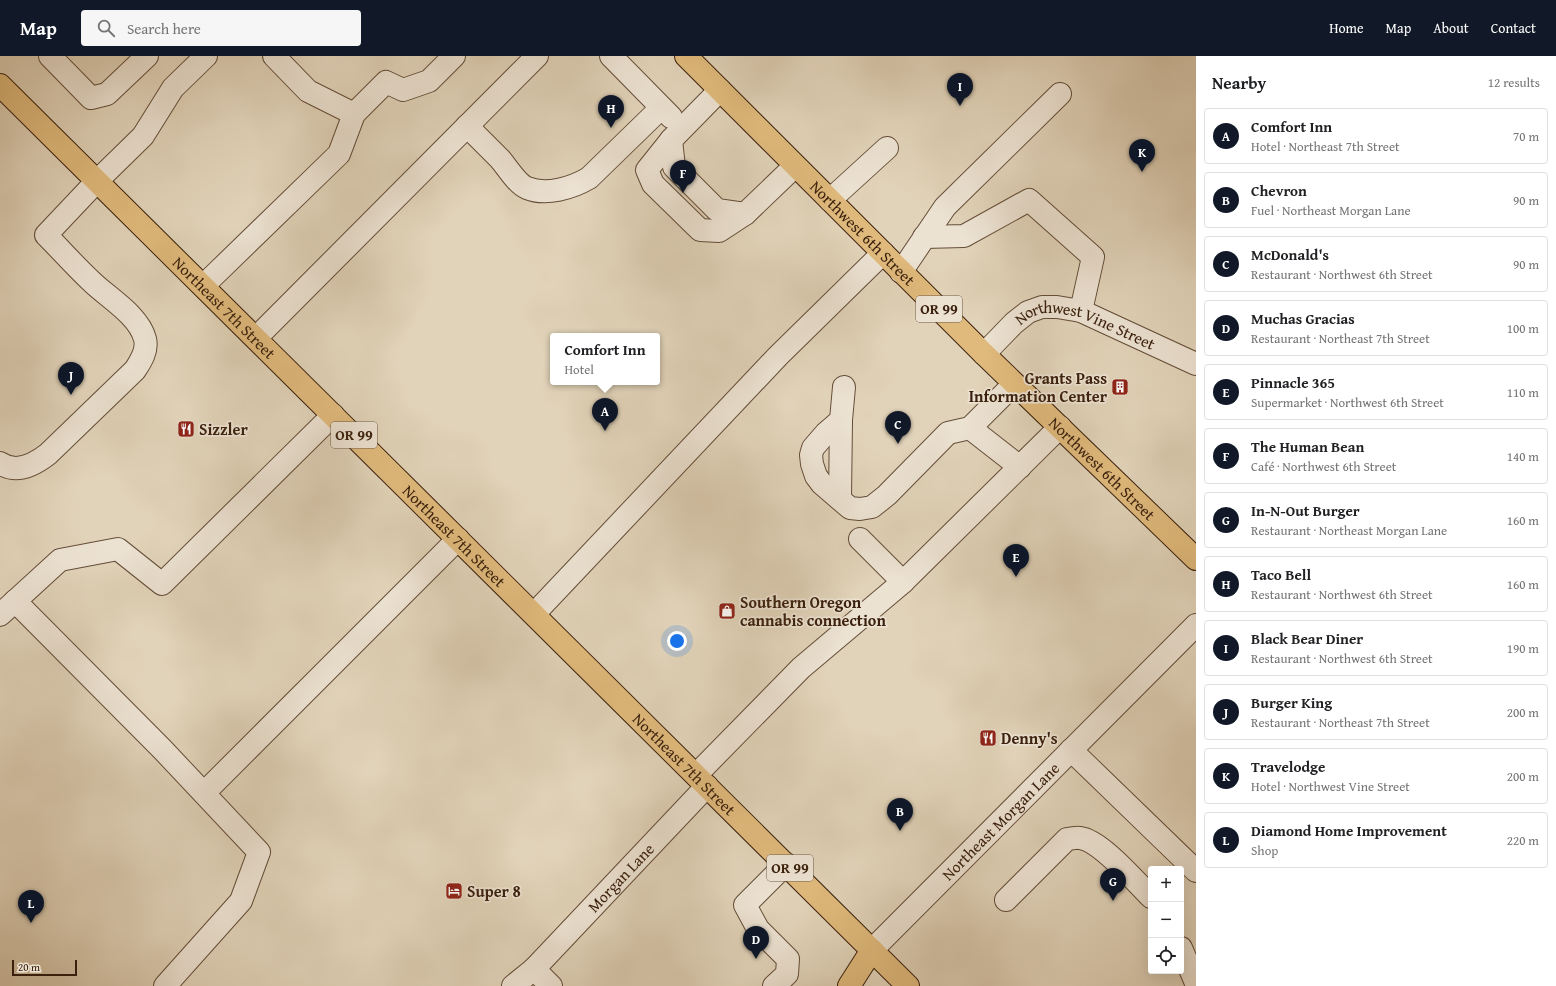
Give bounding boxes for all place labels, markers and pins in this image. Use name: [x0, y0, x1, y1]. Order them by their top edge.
pin: I: [947, 73, 973, 106]
pin: H: [598, 95, 624, 128]
pin: K: [1129, 139, 1155, 172]
pin: F: [670, 160, 696, 193]
pin: J: [58, 362, 84, 395]
place label: Grants Pass Information Center: [969, 366, 1108, 408]
building icon: Grants Pass Information Center: [1110, 377, 1130, 397]
pin: A: [592, 398, 618, 431]
pin: C: [885, 411, 911, 444]
place label: Sizzler: [199, 417, 248, 441]
restaurant icon: Sizzler: [176, 419, 196, 439]
pin: E: [1003, 544, 1029, 577]
place label: Southern Oregon cannabis connection: [740, 590, 886, 632]
shop icon: Southern Oregon cannabis connection: [717, 601, 737, 621]
place label: Denny's: [1001, 726, 1058, 750]
restaurant icon: Denny's: [978, 728, 998, 748]
pin: B: [887, 798, 913, 831]
pin: G: [1100, 868, 1126, 901]
place label: Super 8: [467, 879, 521, 903]
hotel icon: Super 8: [444, 881, 464, 901]
pin: L: [18, 890, 44, 923]
pin: D: [743, 926, 769, 959]

